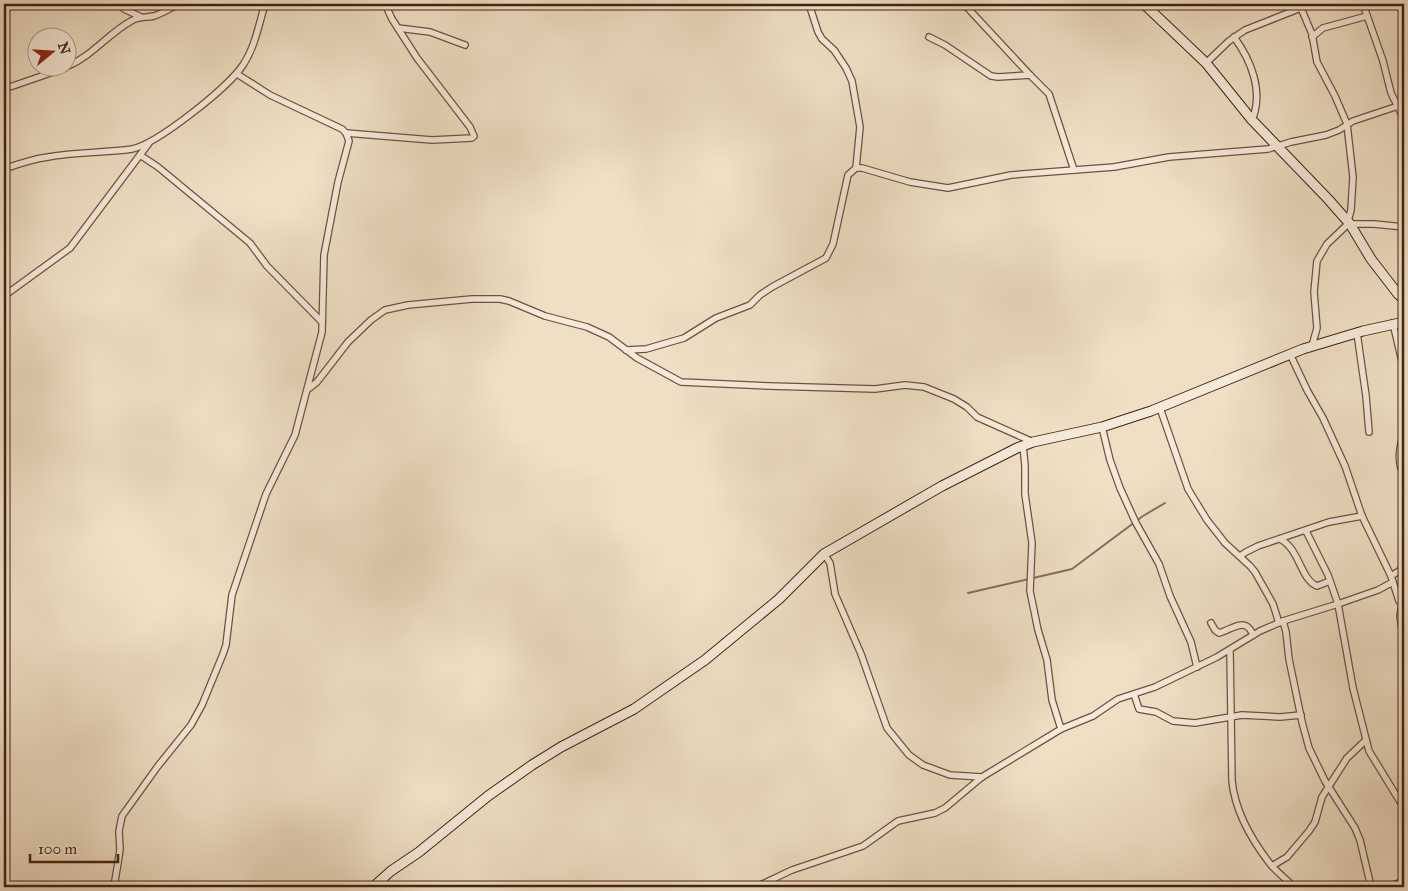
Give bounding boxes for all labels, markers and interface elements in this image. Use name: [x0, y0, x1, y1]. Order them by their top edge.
north arrow: [28, 28, 78, 78]
text: N: [54, 40, 74, 57]
scale bar: [30, 831, 118, 863]
text: 100 m: [38, 840, 78, 858]

